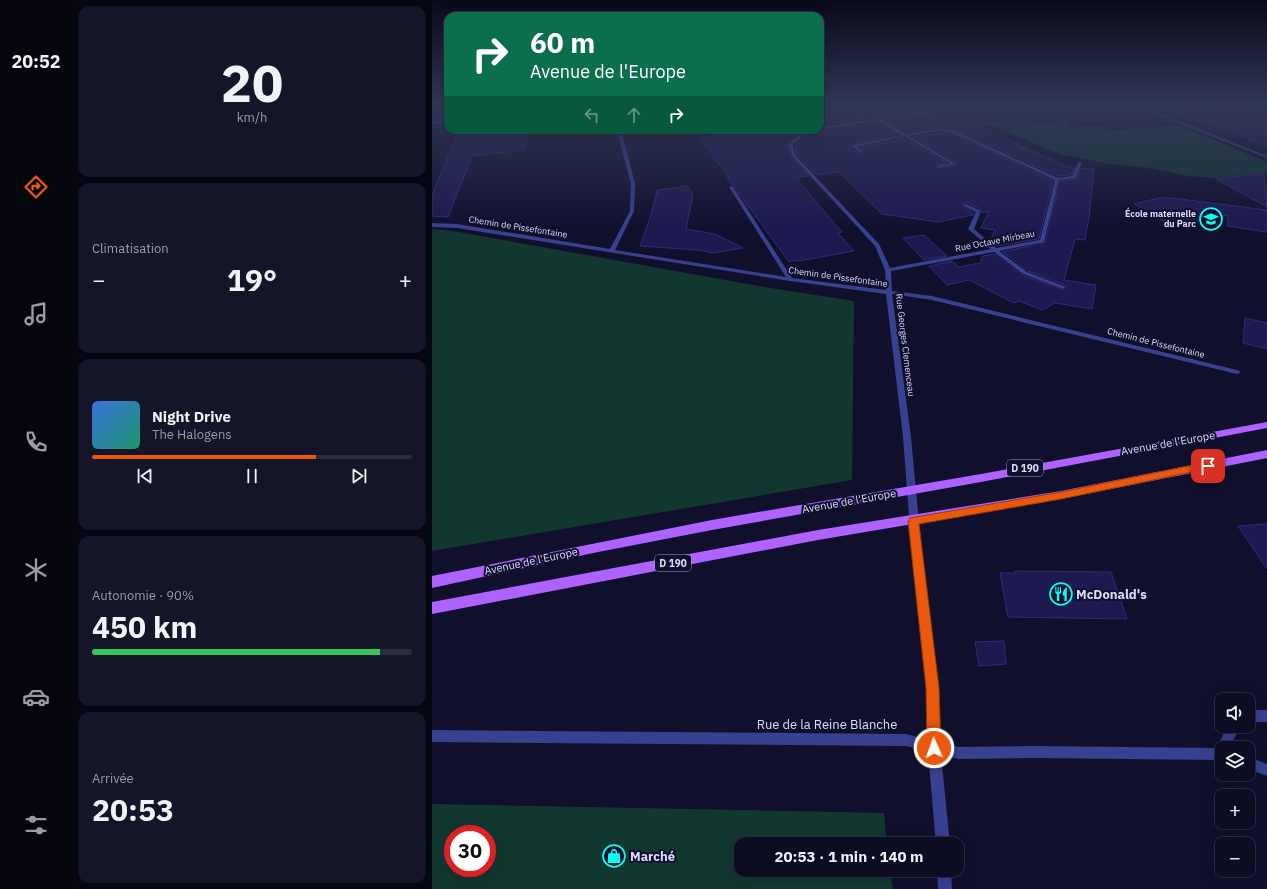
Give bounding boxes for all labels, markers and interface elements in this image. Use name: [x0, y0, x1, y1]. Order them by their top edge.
text: 60 m: [530, 24, 595, 61]
icon: right: [464, 28, 516, 80]
text: 20: [221, 49, 283, 116]
text: 20:52: [11, 50, 61, 73]
text: Avenue de l'Europe: [530, 60, 686, 83]
icon: left: [581, 104, 603, 126]
icon: ahead: [623, 104, 645, 126]
icon: right: [665, 104, 687, 126]
text: km/h: [237, 109, 267, 126]
icon: directions: [22, 173, 50, 201]
school or university icon: École maternelle du Parc: [1198, 206, 1224, 232]
place label: École maternelle du Parc: [1125, 207, 1196, 229]
street label: Chemin de Pissefontaine: [468, 213, 568, 240]
street label: Rue Octave Mirbeau: [954, 227, 1036, 254]
text: Climatisation: [92, 240, 169, 257]
text: 19°: [227, 260, 277, 299]
street label: Chemin de Pissefontaine: [788, 264, 888, 289]
text: −: [92, 265, 105, 294]
text: +: [399, 265, 412, 294]
street label: Rue Georges Clemenceau: [894, 293, 917, 397]
icon: music: [22, 300, 50, 328]
street label: Chemin de Pissefontaine: [1106, 325, 1206, 360]
text: Night Drive: [152, 407, 231, 426]
text: The Halogens: [152, 426, 232, 443]
icon: phone: [22, 428, 50, 456]
street label: Avenue de l'Europe: [1120, 428, 1216, 458]
pin: [1191, 449, 1225, 483]
icon: arrive: [1197, 455, 1219, 477]
road number: D 190: [1007, 460, 1043, 476]
icon: previous: [134, 465, 156, 487]
icon: pause: [241, 465, 263, 487]
icon: next: [348, 465, 370, 487]
street label: Avenue de l'Europe: [801, 486, 897, 516]
street label: Avenue de l'Europe: [483, 544, 579, 578]
road number: D 190: [655, 555, 691, 571]
icon: climate: [22, 556, 50, 584]
restaurant icon: McDonald's: [1048, 581, 1074, 607]
place label: McDonald's: [1076, 586, 1147, 603]
text: Autonomie · 90%: [92, 587, 194, 604]
text: 450 km: [92, 607, 197, 646]
icon: car: [22, 683, 50, 711]
map controls: [1215, 693, 1255, 877]
button: sound: [1215, 693, 1255, 733]
street label: Rue de la Reine Blanche: [757, 716, 897, 733]
position arrow: [913, 727, 955, 769]
button: layers: [1215, 741, 1255, 781]
text: Arrivée: [92, 770, 134, 787]
button: +: [1215, 789, 1255, 829]
text: 20:53: [92, 790, 174, 829]
icon: filters: [22, 811, 50, 839]
speed limit sign: 30: [444, 825, 496, 877]
button: −: [1215, 837, 1255, 877]
shop icon: Marché: [601, 843, 627, 869]
text: 20:53 · 1 min · 140 m: [775, 847, 923, 866]
place label: Marché: [630, 848, 675, 865]

